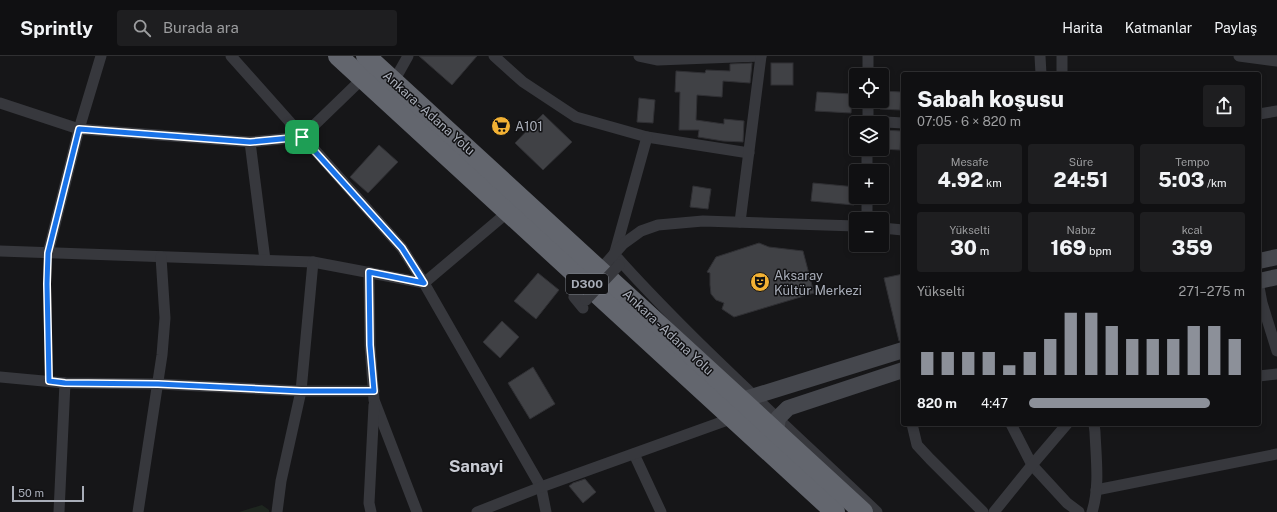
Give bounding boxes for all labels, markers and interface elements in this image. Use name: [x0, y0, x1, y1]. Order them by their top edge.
search box: [117, 10, 397, 46]
text: Sprintly: [20, 17, 93, 39]
icon: search: [131, 17, 153, 39]
text: Burada ara: [163, 19, 239, 36]
text: Harita: [1062, 20, 1103, 36]
text: Katmanlar: [1125, 20, 1192, 36]
text: Paylaş: [1214, 20, 1257, 36]
street label: Ankara - Adana Yolu: [380, 68, 478, 158]
map controls: [849, 68, 889, 252]
button: locate: [849, 68, 889, 108]
button: share: [1203, 85, 1245, 127]
text: Sabah koşusu: [917, 86, 1064, 112]
text: 07:05 · 6 × 820 m: [917, 114, 1021, 129]
supermarket icon: A101: [490, 115, 512, 137]
button: layers: [849, 116, 889, 156]
place label: A101: [515, 119, 543, 134]
pin: [285, 120, 319, 154]
icon: arrive: [291, 126, 313, 148]
text: Mesafe: [951, 156, 989, 168]
text: Süre: [1069, 156, 1093, 168]
text: Tempo: [1175, 156, 1209, 168]
button: +: [849, 164, 889, 204]
text: 4.92: [938, 168, 983, 192]
text: 24:51: [1054, 168, 1108, 192]
text: 5:03: [1158, 168, 1204, 192]
text: km: [983, 177, 1002, 189]
text: /km: [1204, 177, 1227, 189]
button: −: [849, 212, 889, 252]
text: Yükselti: [950, 224, 990, 236]
text: Nabız: [1067, 224, 1095, 236]
text: kcal: [1182, 224, 1203, 236]
text: 30: [950, 236, 977, 260]
text: 169: [1050, 236, 1086, 260]
text: 359: [1172, 236, 1213, 260]
text: m: [977, 245, 989, 257]
text: bpm: [1086, 245, 1112, 257]
place label: Aksaray Kültür Merkezi: [774, 268, 862, 298]
theatre icon: Aksaray Kültür Merkezi: [749, 271, 771, 293]
road number: D300: [566, 274, 608, 294]
text: Yükselti: [917, 284, 965, 299]
text: 271–275 m: [1178, 284, 1245, 299]
street label: Ankara - Adana Yolu: [620, 286, 716, 378]
text: 820 m: [917, 396, 957, 411]
text: 4:47: [981, 396, 1008, 411]
district label: Sanayi: [449, 456, 503, 476]
scale bar: [12, 484, 84, 503]
text: 50 m: [18, 487, 44, 499]

